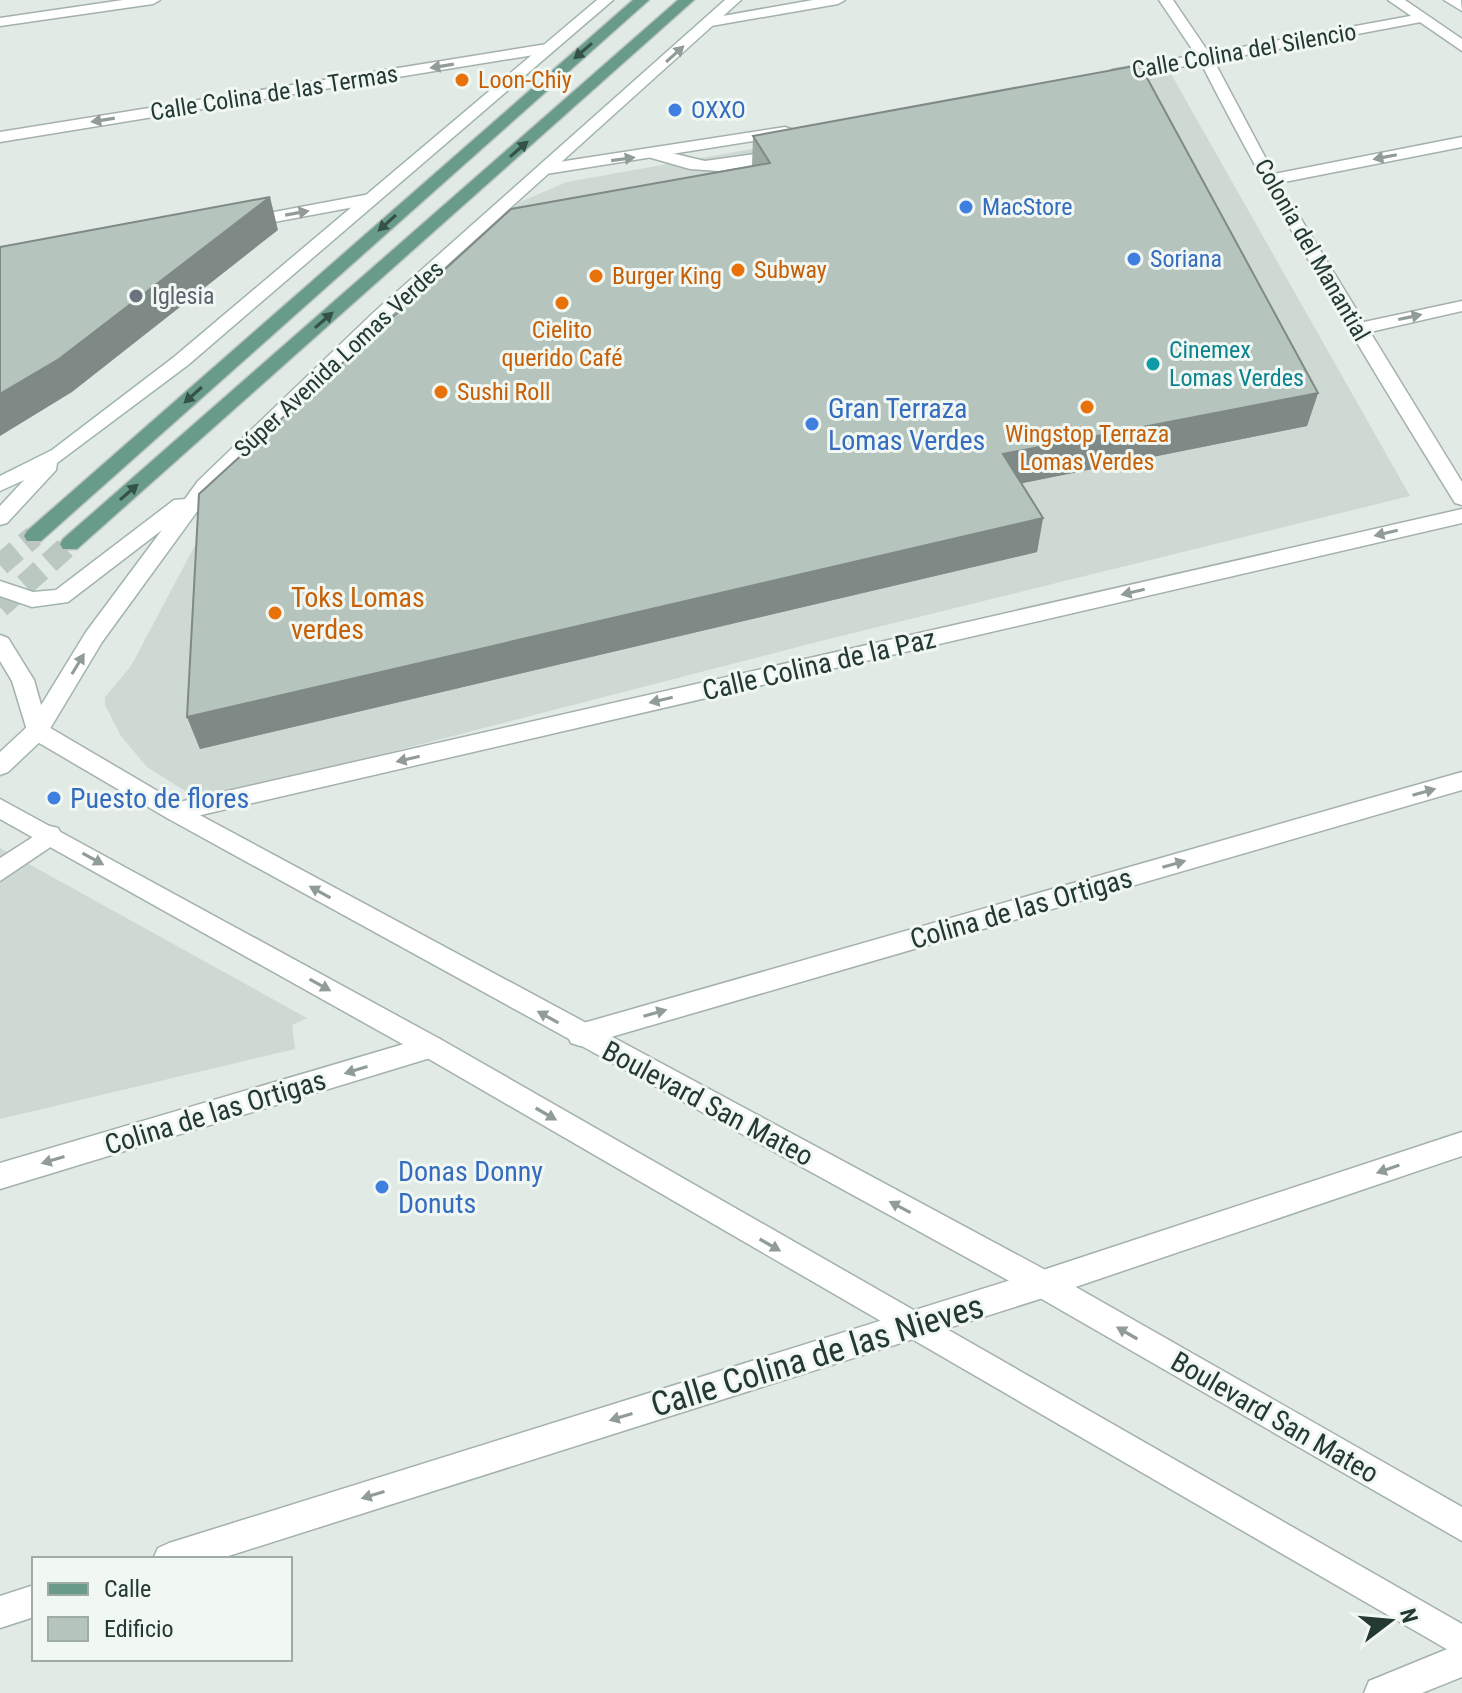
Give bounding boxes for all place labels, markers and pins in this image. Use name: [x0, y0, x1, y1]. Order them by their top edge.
place label: Loon-Chiy: [478, 66, 572, 94]
marker: Loon-Chiy: [453, 71, 471, 89]
place label: OXXO: [691, 96, 746, 124]
marker: OXXO: [666, 101, 684, 119]
place label: MacStore: [982, 193, 1072, 221]
marker: MacStore: [957, 198, 975, 216]
place label: Soriana: [1150, 245, 1222, 273]
marker: Soriana: [1125, 250, 1143, 268]
place label: Subway: [754, 256, 827, 284]
marker: Subway: [729, 261, 747, 279]
place label: Burger King: [612, 262, 722, 290]
marker: Burger King: [587, 267, 605, 285]
place label: Iglesia: [152, 282, 215, 310]
marker: Iglesia: [127, 287, 145, 305]
marker: Cielito querido Café: [553, 294, 571, 312]
place label: Cielito querido Café: [502, 316, 622, 372]
place label: Cinemex Lomas Verdes: [1169, 336, 1304, 392]
marker: Cinemex Lomas Verdes: [1144, 355, 1162, 373]
place label: Sushi Roll: [457, 378, 550, 406]
marker: Sushi Roll: [432, 383, 450, 401]
place label: Gran Terraza Lomas Verdes: [828, 392, 985, 457]
marker: Wingstop Terraza Lomas Verdes: [1078, 398, 1096, 416]
marker: Gran Terraza Lomas Verdes: [803, 415, 821, 433]
place label: Wingstop Terraza Lomas Verdes: [1005, 420, 1169, 476]
place label: Toks Lomas verdes: [291, 581, 425, 646]
marker: Toks Lomas verdes: [266, 604, 284, 622]
place label: Puesto de flores: [70, 782, 249, 815]
marker: Puesto de flores: [45, 789, 63, 807]
place label: Donas Donny Donuts: [398, 1155, 543, 1220]
marker: Donas Donny Donuts: [373, 1178, 391, 1196]

